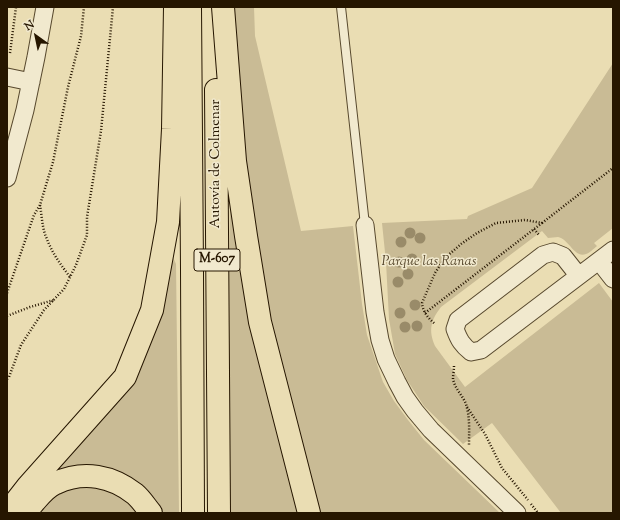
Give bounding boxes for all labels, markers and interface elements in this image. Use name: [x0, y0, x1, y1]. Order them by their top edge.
north arrow: [16, 16, 56, 56]
text: N: [21, 17, 38, 35]
street label: Autovía de Colmenar: [209, 99, 225, 229]
road number: M-607: [194, 249, 240, 271]
park label: Parque las Ranas: [382, 255, 476, 271]

